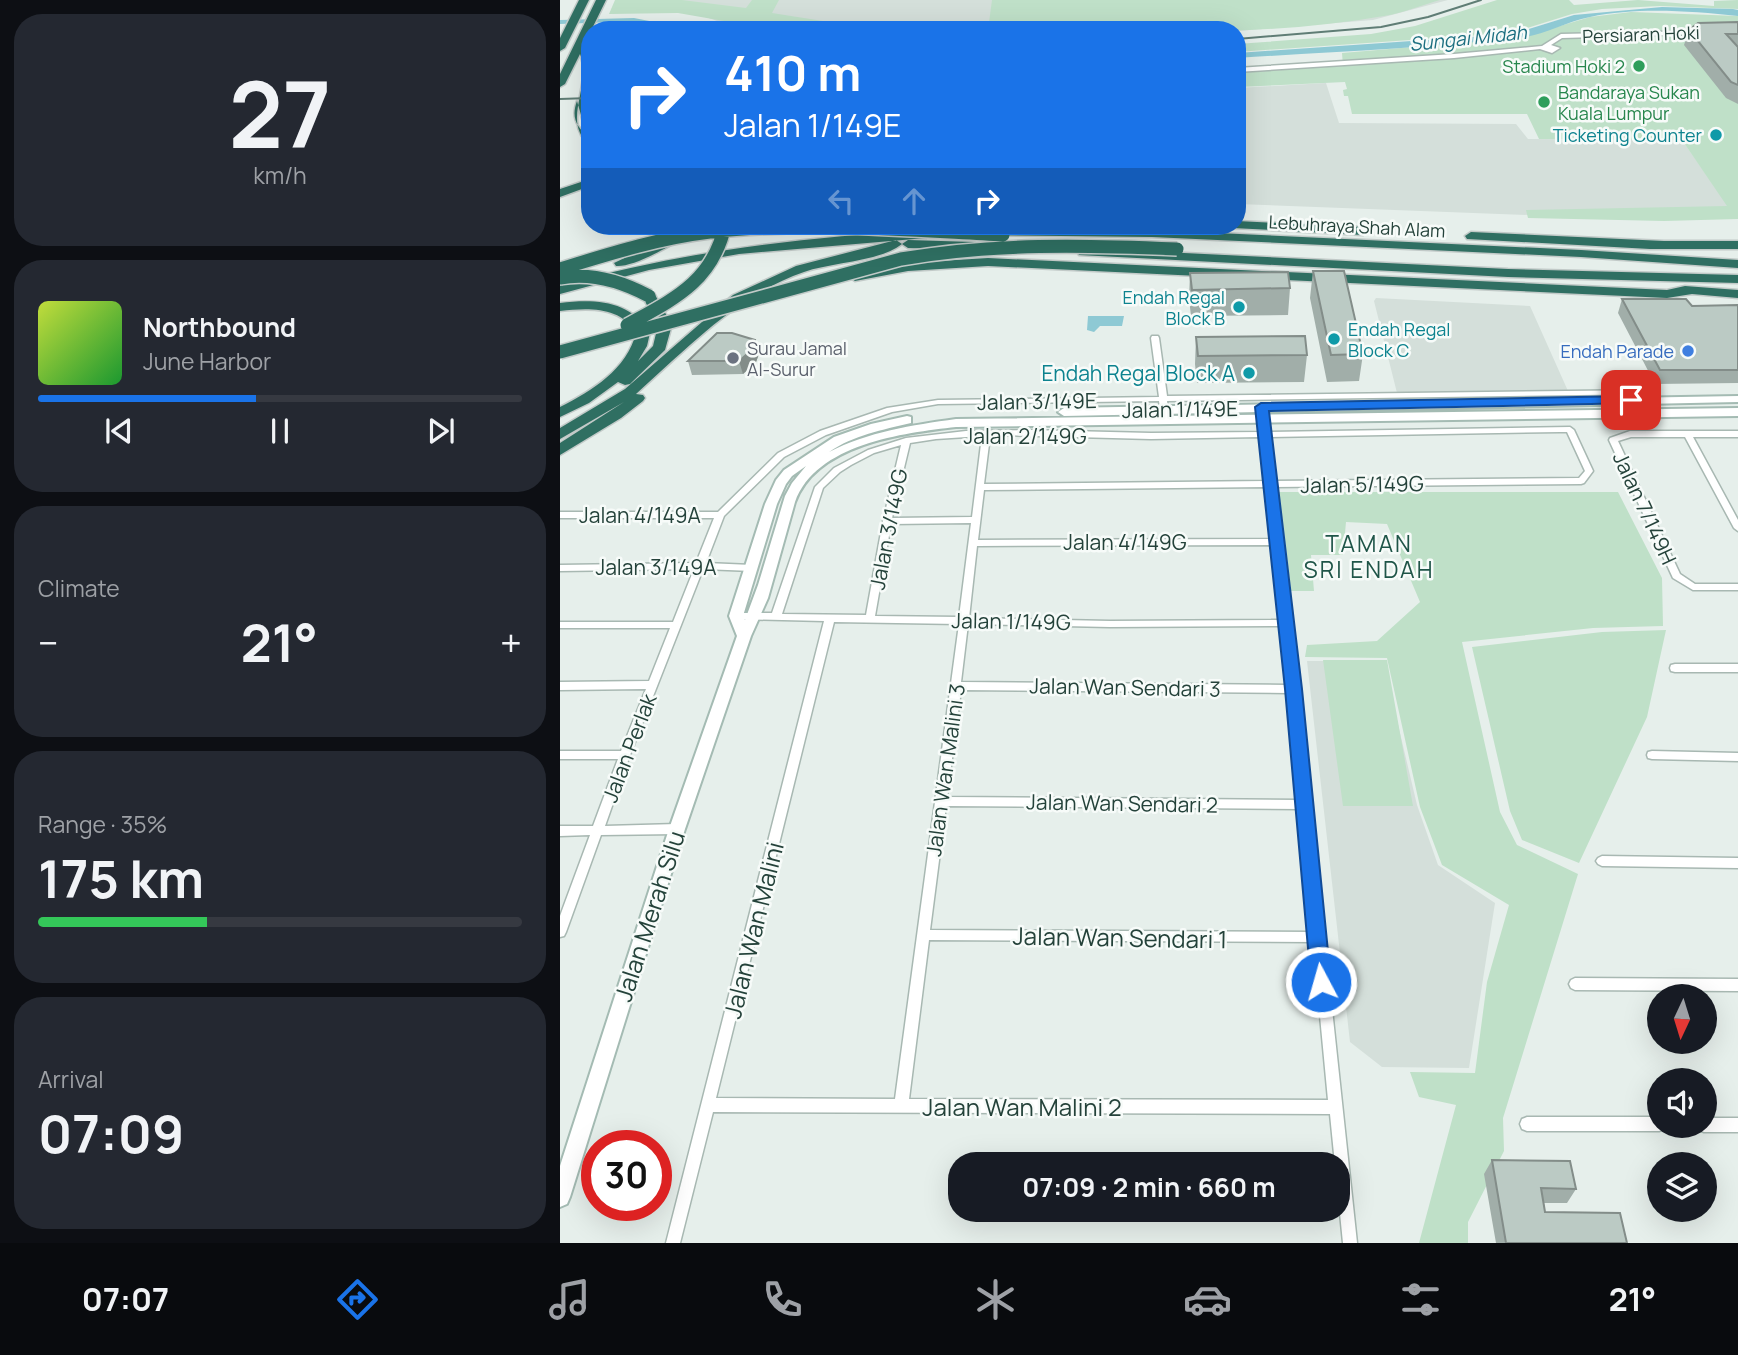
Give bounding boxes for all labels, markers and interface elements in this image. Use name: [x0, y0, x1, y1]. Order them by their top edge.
water label: Sungai Midah: [1408, 19, 1529, 57]
street label: Persiaran Hoki: [1582, 20, 1700, 48]
text: 410 m: [724, 39, 861, 106]
icon: right: [609, 49, 700, 140]
text: 27: [229, 51, 331, 175]
place label: Stadium Hoki 2: [1502, 54, 1625, 78]
marker: Stadium Hoki 2: [1631, 58, 1647, 74]
place label: Bandaraya Sukan Kuala Lumpur: [1558, 80, 1700, 125]
marker: Bandaraya Sukan Kuala Lumpur: [1536, 94, 1552, 110]
text: Jalan 1/149E: [724, 103, 901, 147]
place label: Ticketing Counter: [1553, 123, 1703, 147]
marker: Ticketing Counter: [1708, 127, 1724, 143]
text: km/h: [253, 159, 307, 191]
icon: left: [822, 182, 860, 220]
icon: ahead: [895, 182, 933, 220]
icon: right: [968, 182, 1006, 220]
street label: Lebuhraya Shah Alam: [1268, 209, 1446, 243]
place label: Endah Regal Block B: [1122, 285, 1225, 330]
marker: Endah Regal Block B: [1231, 299, 1247, 315]
text: Northbound: [143, 309, 296, 345]
place label: Endah Regal Block C: [1348, 317, 1451, 362]
marker: Endah Regal Block C: [1326, 331, 1342, 347]
place label: Surau Jamal Al-Surur: [747, 336, 847, 381]
place label: Endah Parade: [1560, 339, 1674, 363]
marker: Endah Parade: [1680, 343, 1696, 359]
text: June Harbor: [143, 345, 271, 377]
marker: Surau Jamal Al-Surur: [725, 350, 741, 366]
place label: Endah Regal Block A: [1041, 359, 1235, 387]
marker: Endah Regal Block A: [1241, 365, 1257, 381]
pin: [1601, 370, 1661, 430]
icon: arrive: [1612, 381, 1650, 419]
street label: Jalan 3/149E: [977, 386, 1097, 416]
street label: Jalan 1/149E: [1122, 394, 1238, 424]
icon: previous: [100, 412, 138, 450]
icon: pause: [261, 412, 299, 450]
icon: next: [422, 412, 460, 450]
street label: Jalan 2/149G: [964, 422, 1087, 450]
street label: Jalan 7/149H: [1607, 447, 1683, 569]
street label: Jalan 3/149G: [863, 466, 913, 592]
street label: Jalan 5/149G: [1300, 469, 1424, 499]
street label: Jalan 4/149A: [579, 501, 701, 529]
district label: TAMAN SRI ENDAH: [1304, 527, 1434, 585]
street label: Jalan 4/149G: [1063, 528, 1187, 556]
street label: Jalan 3/149A: [595, 553, 717, 581]
text: Climate: [38, 572, 120, 604]
street label: Jalan 1/149G: [951, 606, 1071, 636]
text: 21°: [241, 607, 318, 678]
text: −: [38, 616, 59, 668]
text: +: [500, 616, 522, 668]
street label: Jalan Wan Sendari 3: [1029, 671, 1221, 703]
street label: Jalan Wan Malini 3: [919, 682, 971, 858]
street label: Jalan Perlak: [595, 689, 663, 806]
street label: Jalan Wan Sendari 2: [1026, 787, 1218, 819]
text: Range · 35%: [38, 808, 167, 840]
street label: Jalan Merah Silu: [606, 827, 692, 1005]
street label: Jalan Wan Malini: [715, 838, 791, 1022]
text: 175 km: [38, 843, 204, 914]
street label: Jalan Wan Sendari 1: [1012, 919, 1228, 955]
position arrow: [1284, 945, 1358, 1019]
north arrow: [1647, 984, 1717, 1054]
map controls: [1647, 984, 1717, 1222]
text: Arrival: [38, 1063, 104, 1095]
button: sound: [1647, 1068, 1717, 1138]
street label: Jalan Wan Malini 2: [922, 1090, 1122, 1123]
text: 07:09: [38, 1098, 184, 1169]
speed limit sign: 30: [581, 1130, 672, 1221]
button: layers: [1647, 1152, 1717, 1222]
text: 07:09 · 2 min · 660 m: [1022, 1169, 1276, 1205]
icon: directions: [333, 1275, 382, 1324]
icon: music: [545, 1275, 594, 1324]
icon: phone: [758, 1275, 807, 1324]
icon: climate: [971, 1275, 1020, 1324]
icon: car: [1183, 1275, 1232, 1324]
icon: filters: [1396, 1275, 1445, 1324]
text: 07:07: [82, 1277, 169, 1321]
text: 21°: [1609, 1277, 1656, 1321]

